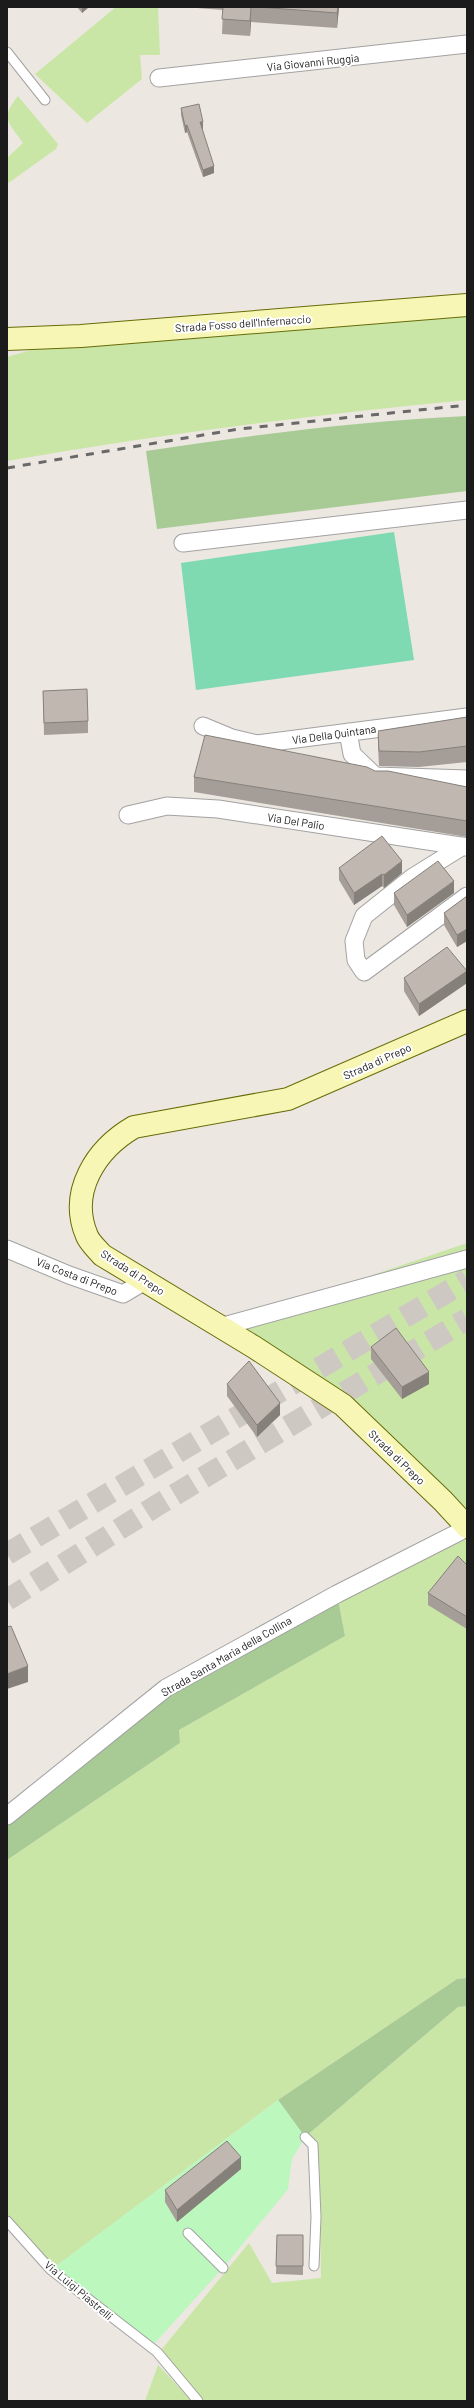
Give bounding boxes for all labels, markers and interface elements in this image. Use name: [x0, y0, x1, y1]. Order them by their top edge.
street label: Via Giovanni Ruggia: [266, 51, 360, 73]
street label: Strada Fosso dell'Infernaccio: [174, 312, 312, 334]
street label: Via Della Quintana: [291, 722, 377, 746]
street label: Via Del Palio: [266, 810, 326, 832]
street label: Strada di Prepo: [341, 1040, 413, 1082]
street label: Strada di Prepo: [99, 1247, 167, 1297]
street label: Via Costa di Prepo: [34, 1254, 120, 1298]
street label: Strada di Prepo: [366, 1427, 428, 1487]
street label: Strada Santa Maria della Collina: [158, 1613, 294, 1699]
street label: Via Luigi Piastrelli: [42, 2258, 116, 2322]

